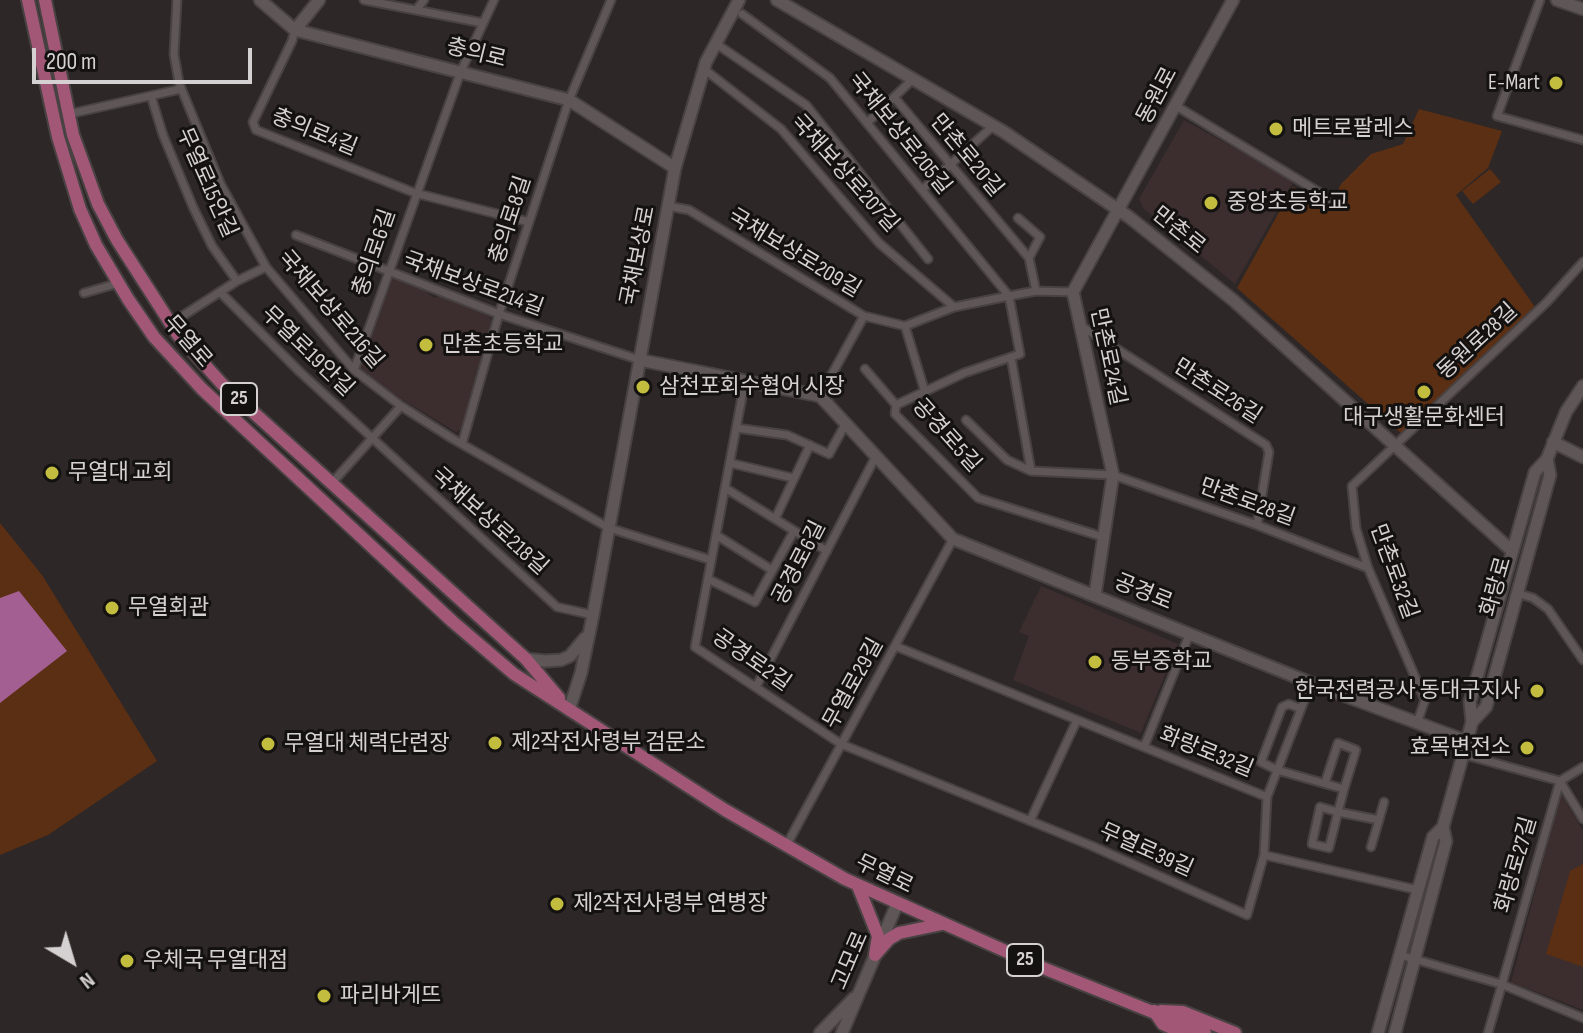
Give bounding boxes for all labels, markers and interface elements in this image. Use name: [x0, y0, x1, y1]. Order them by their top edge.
scale bar: [36, 32, 256, 82]
street label: 충의로: [443, 34, 509, 74]
text: 200 m: [46, 47, 97, 76]
street label: 동원로: [1132, 63, 1184, 129]
street label: 국채보상로205길: [842, 68, 956, 200]
place label: E-Mart: [1488, 70, 1540, 96]
marker: E-Mart: [1547, 74, 1565, 92]
street label: 충의로4길: [267, 104, 361, 162]
street label: 만촌로20길: [924, 109, 1008, 203]
street label: 국채보상로207길: [784, 110, 904, 238]
place label: 메트로팔레스: [1292, 116, 1413, 142]
marker: 메트로팔레스: [1267, 120, 1285, 138]
street label: 무열로15안길: [170, 124, 242, 242]
street label: 충의로8길: [484, 173, 538, 267]
place label: 중앙초등학교: [1227, 190, 1348, 216]
marker: 중앙초등학교: [1202, 194, 1220, 212]
street label: 만촌로: [1146, 202, 1210, 260]
street label: 국채보상로: [616, 204, 662, 308]
street label: 국채보상로209길: [723, 204, 865, 304]
street label: 충의로6길: [348, 206, 402, 300]
street label: 국채보상로216길: [272, 246, 388, 374]
street label: 국채보상로214길: [399, 247, 547, 323]
street label: 동원로28길: [1433, 298, 1523, 386]
street label: 무열로19안길: [255, 301, 359, 403]
street label: 만촌로24길: [1084, 306, 1130, 408]
street label: 무열로: [157, 310, 217, 374]
place label: 만촌초등학교: [442, 332, 563, 358]
marker: 만촌초등학교: [417, 336, 435, 354]
street label: 만촌로26길: [1168, 354, 1266, 430]
place label: 삼천포회수협어 시장: [659, 374, 845, 400]
marker: 삼천포회수협어 시장: [634, 378, 652, 396]
road number: 25: [221, 383, 257, 415]
marker: 대구생활문화센터: [1415, 383, 1433, 401]
street label: 공경로5길: [906, 394, 986, 478]
place label: 대구생활문화센터: [1343, 405, 1505, 431]
place label: 무열대 교회: [68, 460, 173, 486]
street label: 국채보상로218길: [425, 463, 553, 581]
marker: 무열대 교회: [43, 464, 61, 482]
street label: 만촌로28길: [1196, 474, 1298, 532]
street label: 공경로6길: [768, 517, 832, 609]
street label: 만촌로32길: [1364, 521, 1422, 623]
street label: 화랑로: [1476, 554, 1518, 620]
street label: 공경로: [1110, 569, 1176, 617]
place label: 무열회관: [128, 595, 209, 621]
marker: 무열회관: [103, 599, 121, 617]
street label: 공경로2길: [707, 624, 795, 698]
street label: 무열로29길: [818, 634, 890, 734]
place label: 동부중학교: [1111, 649, 1212, 675]
marker: 동부중학교: [1086, 653, 1104, 671]
place label: 한국전력공사 동대구지사: [1295, 678, 1521, 704]
marker: 한국전력공사 동대구지사: [1528, 682, 1546, 700]
street label: 화랑로32길: [1155, 722, 1257, 784]
place label: 제2작전사령부 검문소: [511, 730, 706, 756]
place label: 무열대 체력단련장: [284, 731, 449, 757]
marker: 제2작전사령부 검문소: [486, 734, 504, 752]
marker: 무열대 체력단련장: [259, 735, 277, 753]
place label: 효목변전소: [1410, 735, 1511, 761]
marker: 효목변전소: [1518, 739, 1536, 757]
street label: 화랑로27길: [1491, 814, 1543, 916]
street label: 무열로39길: [1095, 819, 1197, 883]
street label: 무열로: [851, 850, 917, 900]
place label: 제2작전사령부 연병장: [573, 891, 768, 917]
marker: 제2작전사령부 연병장: [548, 895, 566, 913]
north arrow: [32, 921, 112, 1001]
street label: 고모로: [827, 928, 875, 994]
road number: 25: [1007, 944, 1043, 976]
place label: 우체국 무열대점: [143, 948, 288, 974]
marker: 우체국 무열대점: [118, 952, 136, 970]
text: N: [74, 966, 100, 995]
place label: 파리바게뜨: [340, 983, 441, 1009]
marker: 파리바게뜨: [315, 987, 333, 1005]

